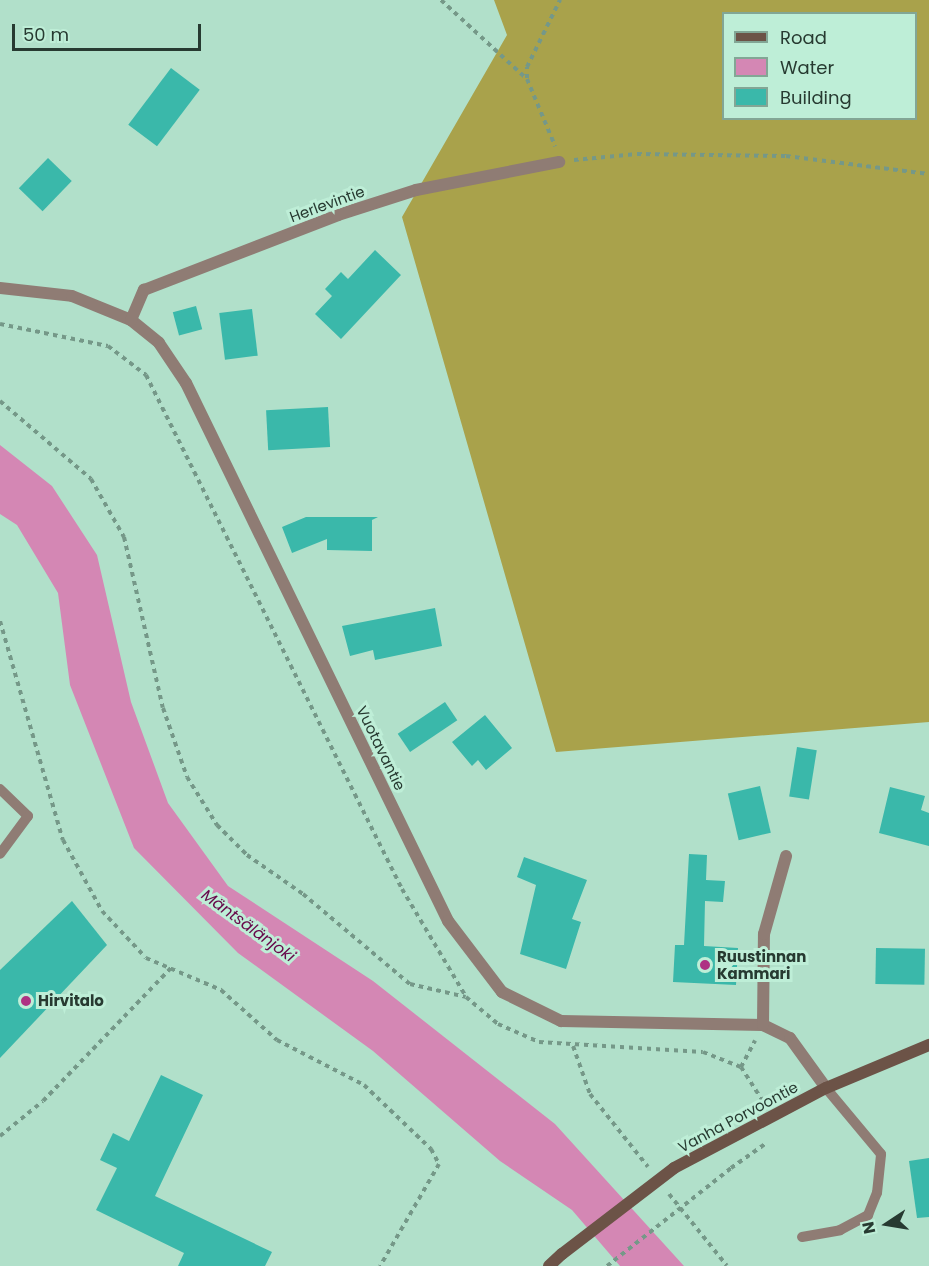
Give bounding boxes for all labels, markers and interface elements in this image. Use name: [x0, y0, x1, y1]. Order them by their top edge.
scale bar: [15, 12, 204, 50]
legend: [722, 12, 917, 120]
text: 50 m: [23, 22, 69, 47]
text: Road: [780, 25, 827, 50]
text: Water: [780, 55, 834, 80]
text: Building: [780, 85, 852, 110]
street label: Herlevintie: [287, 182, 367, 226]
street label: Vuotavantie: [353, 703, 409, 793]
water label: Mäntsälänjoki: [197, 886, 299, 966]
place label: Ruustinnan Kammari: [717, 947, 806, 982]
marker: Ruustinnan Kammari: [698, 958, 712, 972]
place label: Hirvitalo: [38, 992, 104, 1010]
marker: Hirvitalo: [19, 994, 33, 1008]
street label: Vanha Porvoontie: [675, 1078, 801, 1156]
north arrow: [857, 1194, 917, 1254]
text: N: [856, 1220, 881, 1236]

